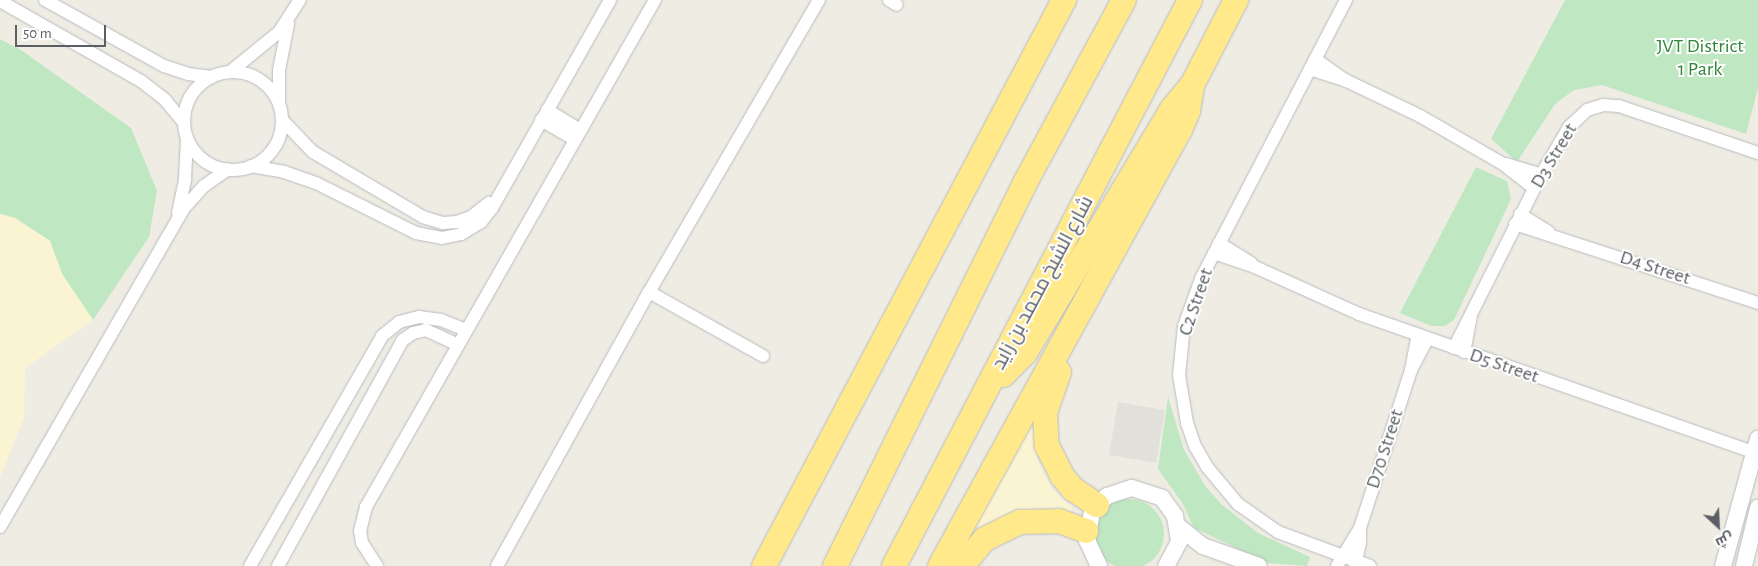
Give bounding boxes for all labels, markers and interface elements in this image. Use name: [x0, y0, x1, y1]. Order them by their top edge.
scale bar: [18, 15, 109, 47]
text: 50 m: [23, 26, 52, 41]
park label: JVT District 1 Park: [1656, 34, 1744, 81]
street label: D3 Street: [1525, 119, 1583, 193]
street label: شارع الشيخ محمد بن زايد: [987, 192, 1099, 374]
street label: D4 Street: [1617, 245, 1693, 291]
street label: C2 Street: [1173, 265, 1219, 339]
street label: D5 Street: [1466, 343, 1542, 389]
street label: D70 Street: [1361, 406, 1409, 492]
north arrow: [1693, 501, 1743, 551]
text: ش: [1713, 529, 1735, 550]

